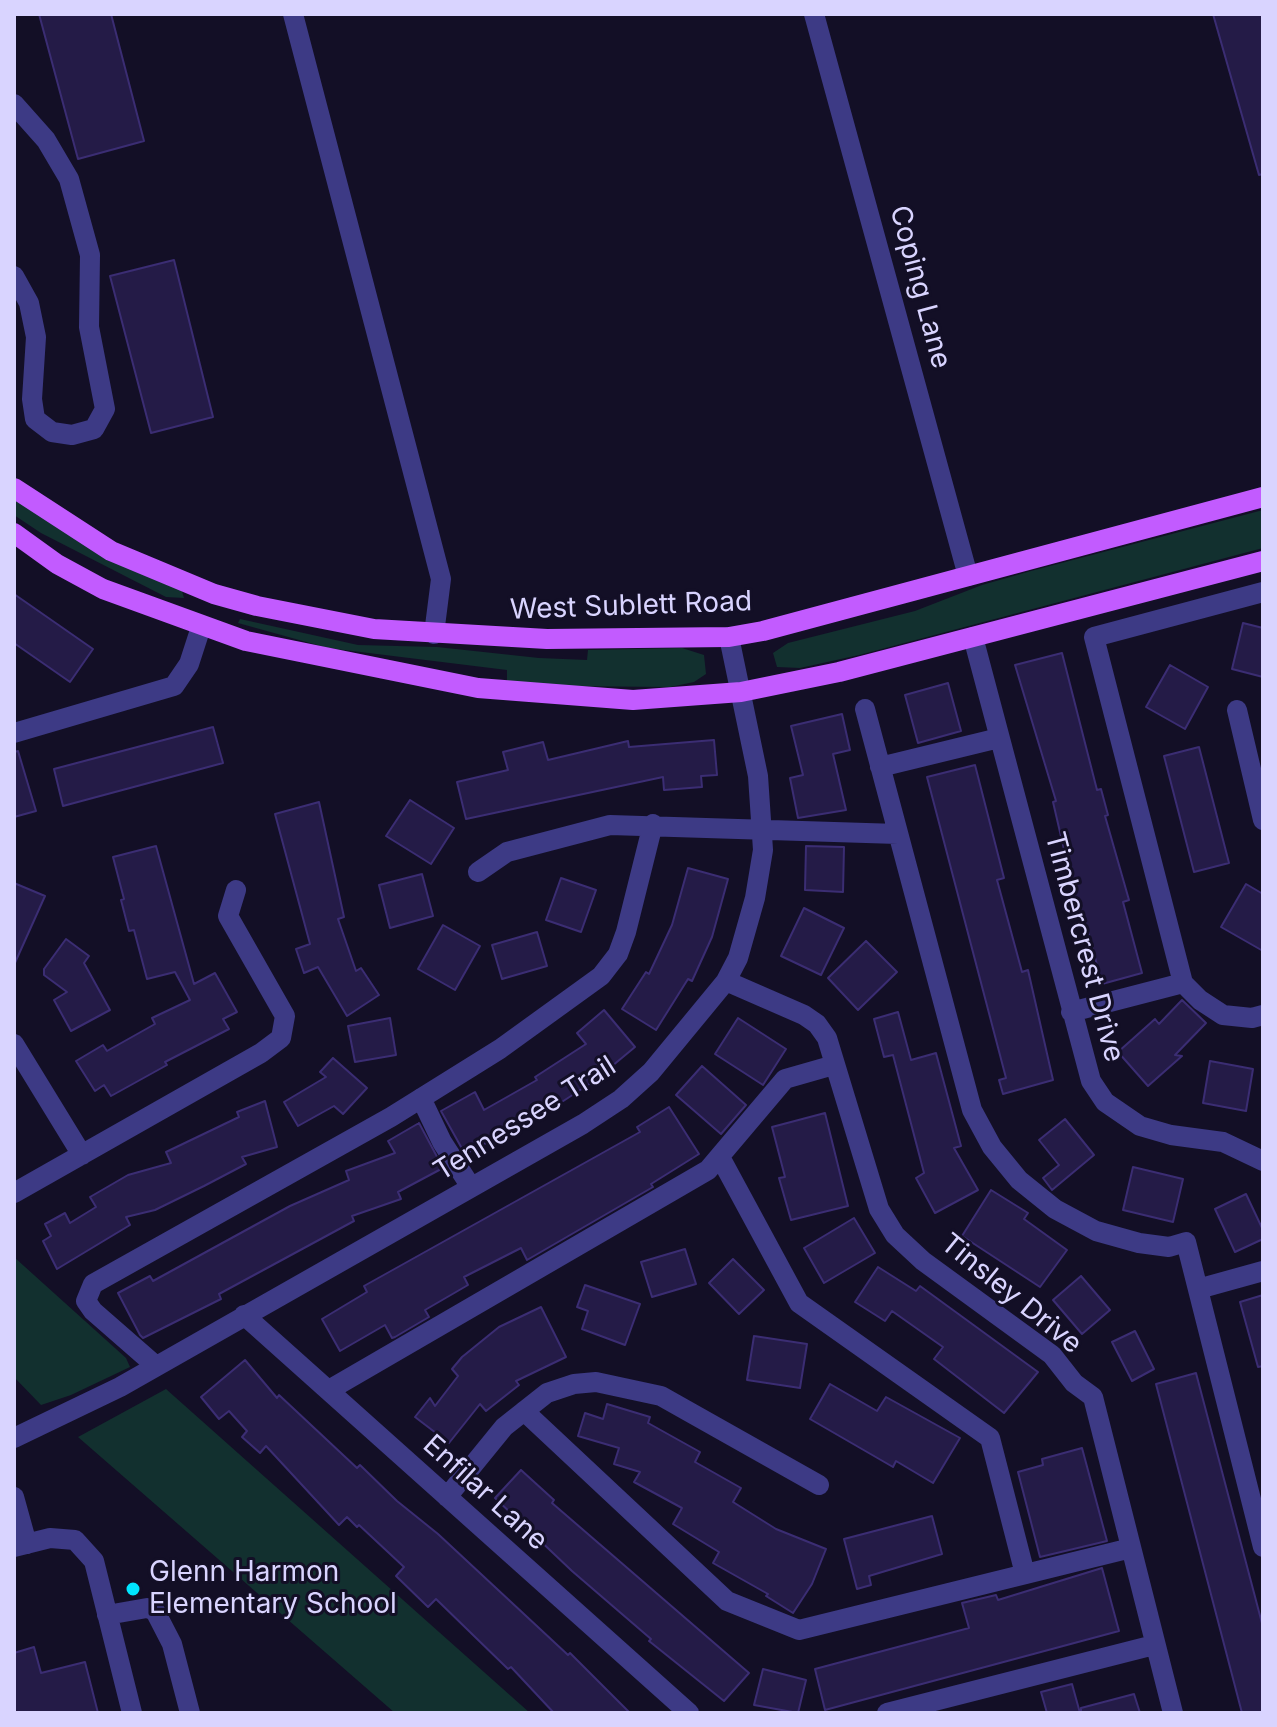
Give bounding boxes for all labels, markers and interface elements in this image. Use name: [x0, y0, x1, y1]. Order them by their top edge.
street label: Coping Lane: [882, 202, 958, 372]
street label: West Sublett Road: [509, 585, 753, 627]
street label: Timbercrest Drive: [1037, 828, 1131, 1066]
street label: Tennessee Trail: [428, 1050, 622, 1188]
street label: Tinsley Drive: [934, 1227, 1088, 1361]
street label: Enfilar Lane: [416, 1428, 554, 1558]
place label: Glenn Harmon Elementary School: [149, 1556, 397, 1622]
marker: Glenn Harmon Elementary School: [124, 1580, 142, 1598]

